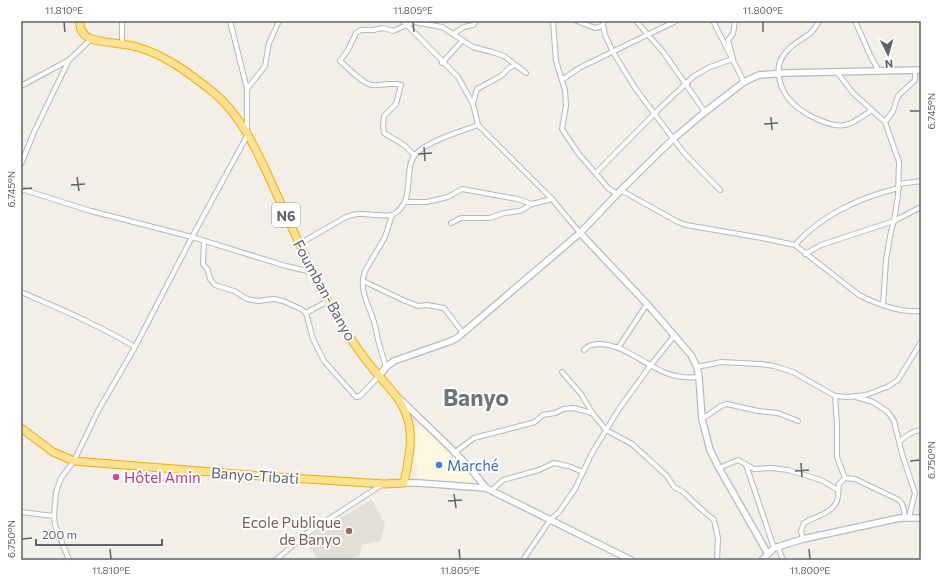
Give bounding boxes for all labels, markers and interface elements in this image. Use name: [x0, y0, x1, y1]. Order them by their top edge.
text: 11.810°E: [45, 4, 83, 16]
text: 11.805°E: [393, 4, 433, 16]
text: 11.800°E: [743, 4, 783, 16]
north arrow: [868, 34, 908, 74]
text: N: [884, 58, 894, 71]
text: 6.745°N: [925, 93, 937, 129]
text: 6.745°N: [5, 171, 17, 207]
road number: N6: [272, 203, 300, 227]
street label: Foumban-Banyo: [290, 236, 360, 344]
district label: Banyo: [443, 383, 509, 411]
text: 6.750°N: [925, 441, 937, 479]
place label: Marché: [447, 456, 499, 474]
marker: Marché: [434, 460, 444, 470]
street label: Banyo-Tibati: [210, 463, 300, 487]
place label: Hôtel Amin: [124, 468, 201, 486]
marker: Hôtel Amin: [111, 472, 121, 482]
place label: Ecole Publique de Banyo: [242, 513, 341, 548]
text: 6.750°N: [5, 520, 17, 558]
scale bar: [36, 521, 162, 547]
marker: Ecole Publique de Banyo: [344, 526, 354, 536]
text: 200 m: [42, 527, 77, 541]
text: 11.810°E: [92, 564, 130, 576]
text: 11.805°E: [440, 564, 480, 576]
text: 11.800°E: [790, 564, 830, 576]

